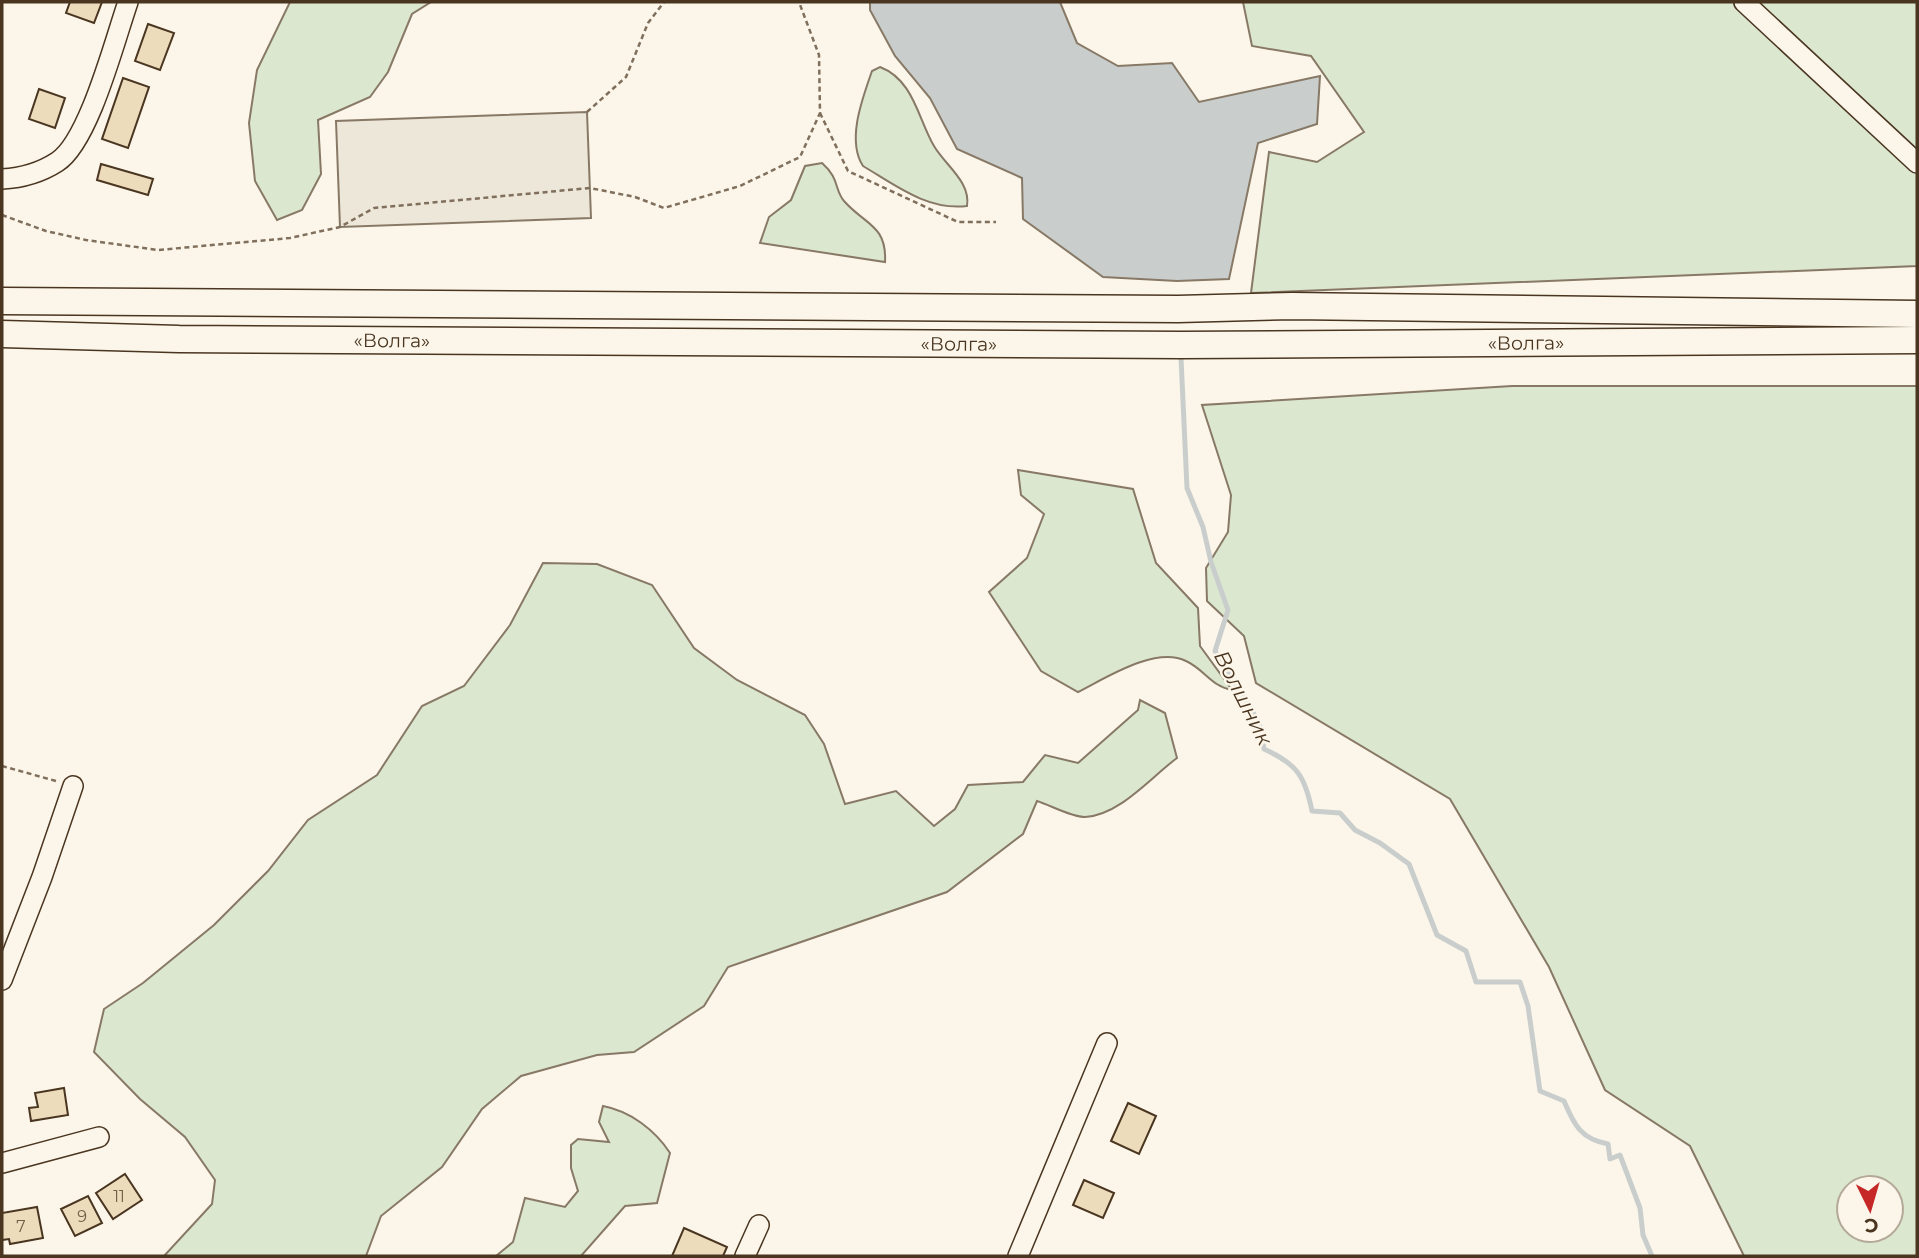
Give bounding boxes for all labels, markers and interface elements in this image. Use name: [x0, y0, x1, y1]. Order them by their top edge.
street label: «Волга»: [354, 329, 430, 353]
street label: «Волга»: [1488, 331, 1564, 355]
street label: «Волга»: [921, 332, 997, 356]
water label: Волшник: [1209, 646, 1278, 750]
north arrow: [1835, 1174, 1905, 1244]
house number: 11: [113, 1187, 125, 1206]
house number: 9: [77, 1207, 87, 1226]
text: С: [1863, 1213, 1879, 1238]
house number: 7: [16, 1217, 26, 1236]

